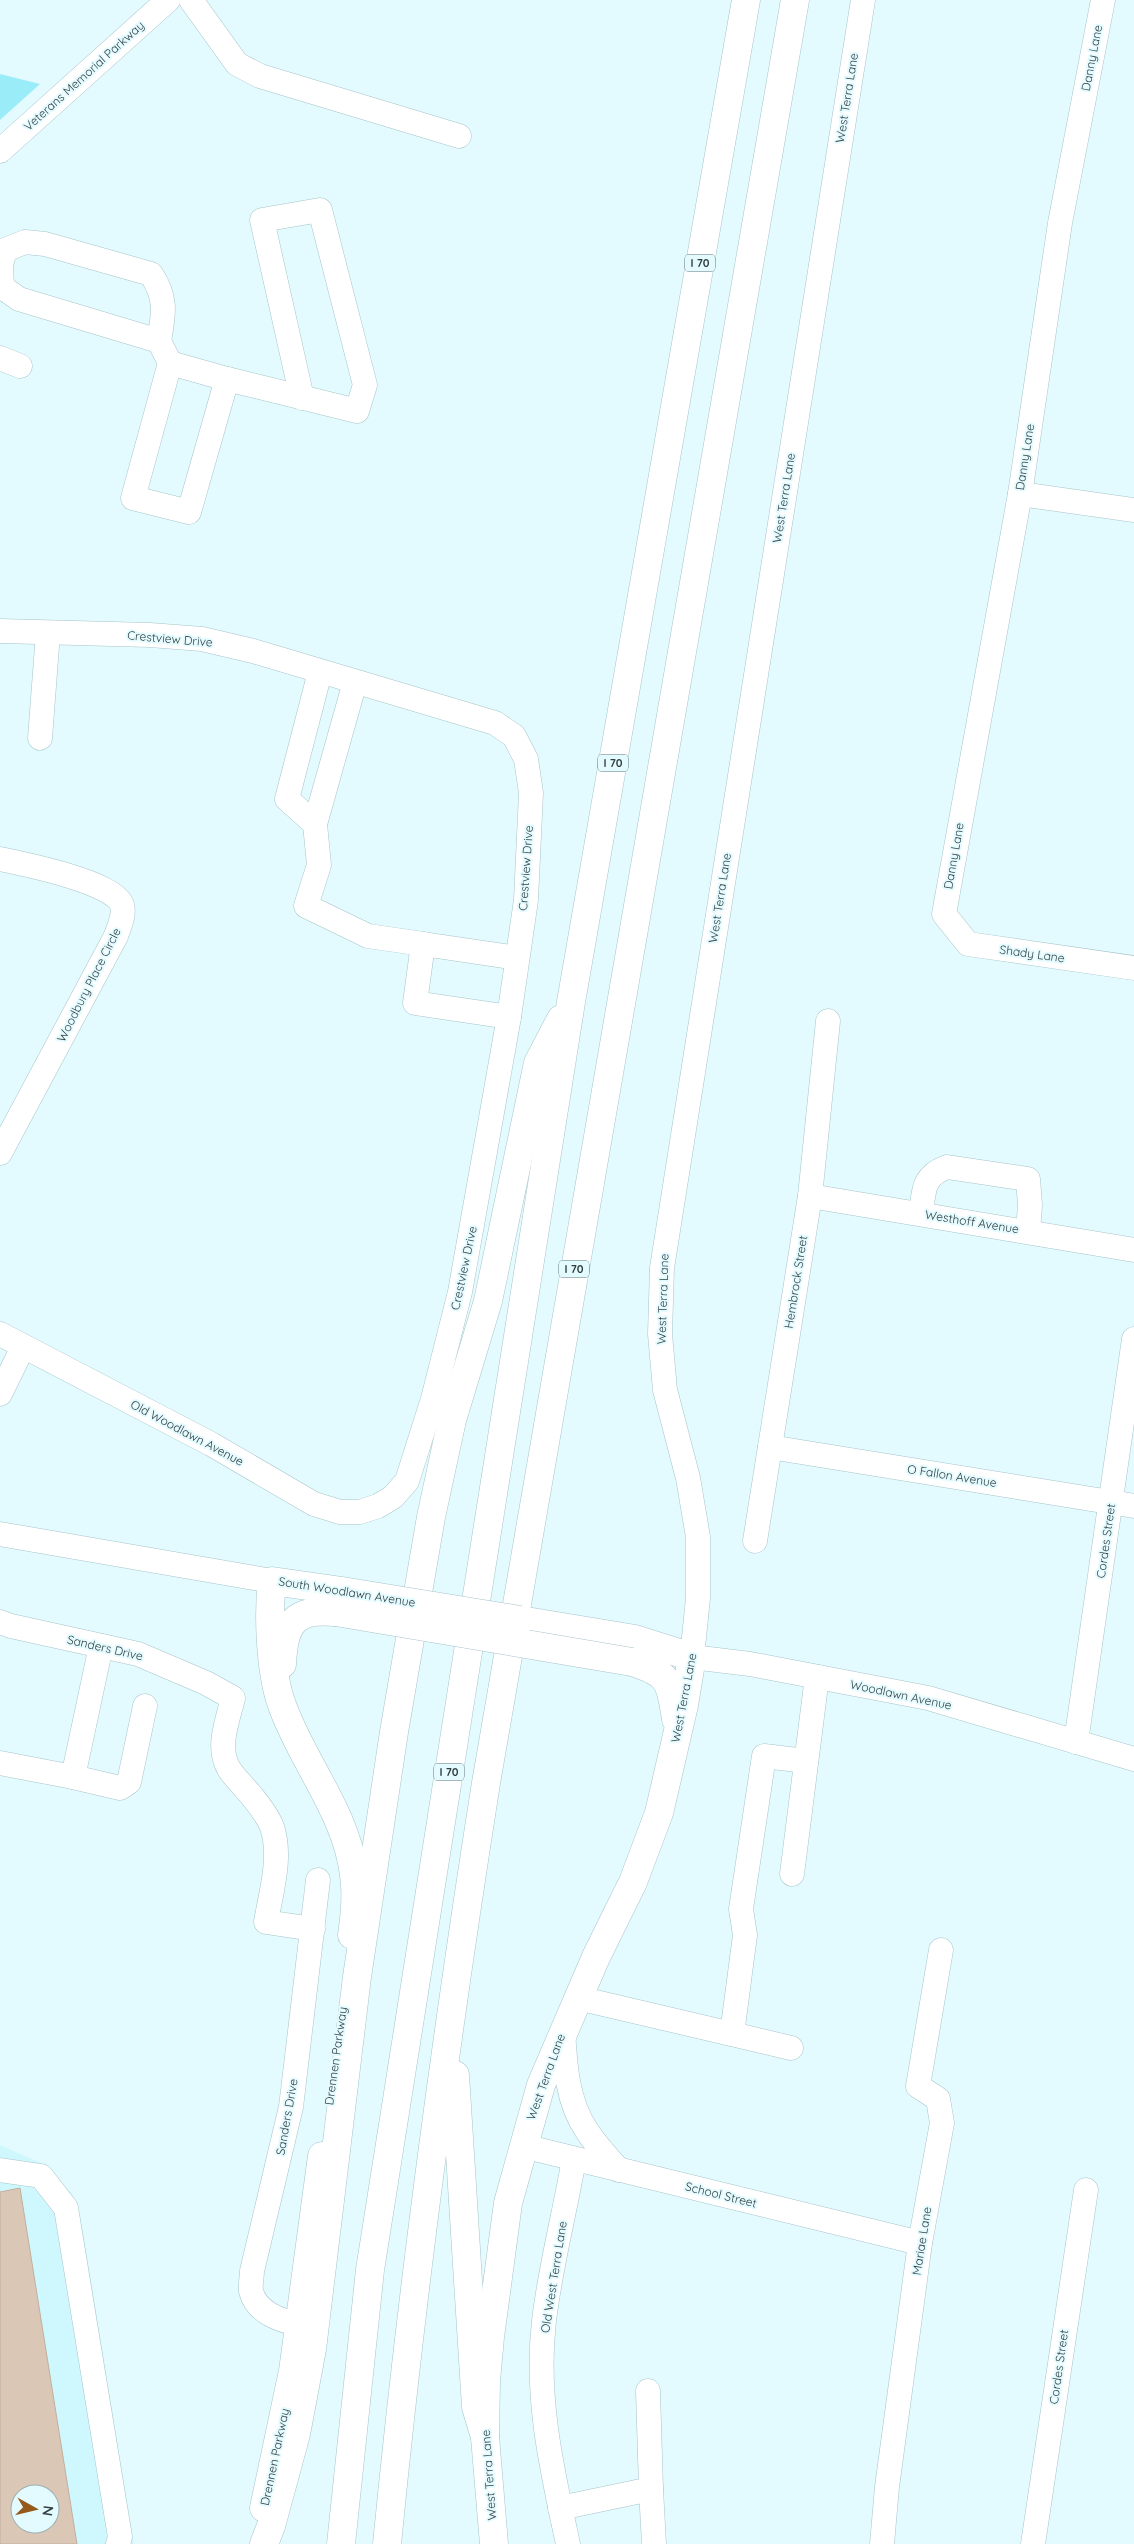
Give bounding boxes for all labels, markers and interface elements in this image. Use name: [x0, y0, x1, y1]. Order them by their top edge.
street label: Veterans Memorial Parkway: [20, 18, 147, 134]
street label: Danny Lane: [1078, 23, 1105, 92]
street label: West Terra Lane: [832, 52, 861, 144]
road number: I 70: [685, 254, 715, 272]
street label: Danny Lane: [1012, 422, 1037, 491]
street label: West Terra Lane: [769, 452, 798, 544]
street label: Crestview Drive: [127, 627, 214, 650]
road number: I 70: [598, 754, 628, 771]
street label: Danny Lane: [940, 821, 967, 890]
street label: Crestview Drive: [515, 825, 536, 911]
street label: West Terra Lane: [705, 852, 734, 944]
street label: Woodbury Place Circle: [53, 925, 124, 1044]
street label: Shady Lane: [999, 942, 1066, 966]
street label: Westhoff Avenue: [924, 1207, 1020, 1236]
street label: Crestview Drive: [447, 1224, 480, 1311]
street label: Hembrock Street: [781, 1234, 810, 1329]
street label: West Terra Lane: [653, 1253, 672, 1345]
road number: I 70: [559, 1260, 589, 1278]
street label: Old Woodlawn Avenue: [128, 1396, 246, 1469]
street label: O Fallon Avenue: [906, 1461, 998, 1490]
street label: Cordes Street: [1093, 1503, 1118, 1579]
street label: South Woodlawn Avenue: [278, 1573, 417, 1610]
street label: Sanders Drive: [66, 1631, 145, 1664]
street label: West Terra Lane: [667, 1652, 700, 1744]
street label: Woodlawn Avenue: [849, 1676, 953, 1713]
road number: I 70: [434, 1764, 464, 1780]
street label: Drennen Parkway: [321, 2006, 350, 2106]
street label: West Terra Lane: [523, 2031, 568, 2122]
street label: Sanders Drive: [272, 2077, 301, 2156]
street label: School Street: [684, 2178, 758, 2211]
street label: Mariae Lane: [909, 2205, 934, 2276]
street label: Old West Terra Lane: [537, 2220, 570, 2334]
street label: Cordes Street: [1046, 2329, 1071, 2405]
street label: Drennen Parkway: [257, 2407, 292, 2507]
street label: West Terra Lane: [478, 2429, 499, 2521]
north arrow: [10, 2484, 60, 2534]
text: N: [38, 2504, 58, 2517]

